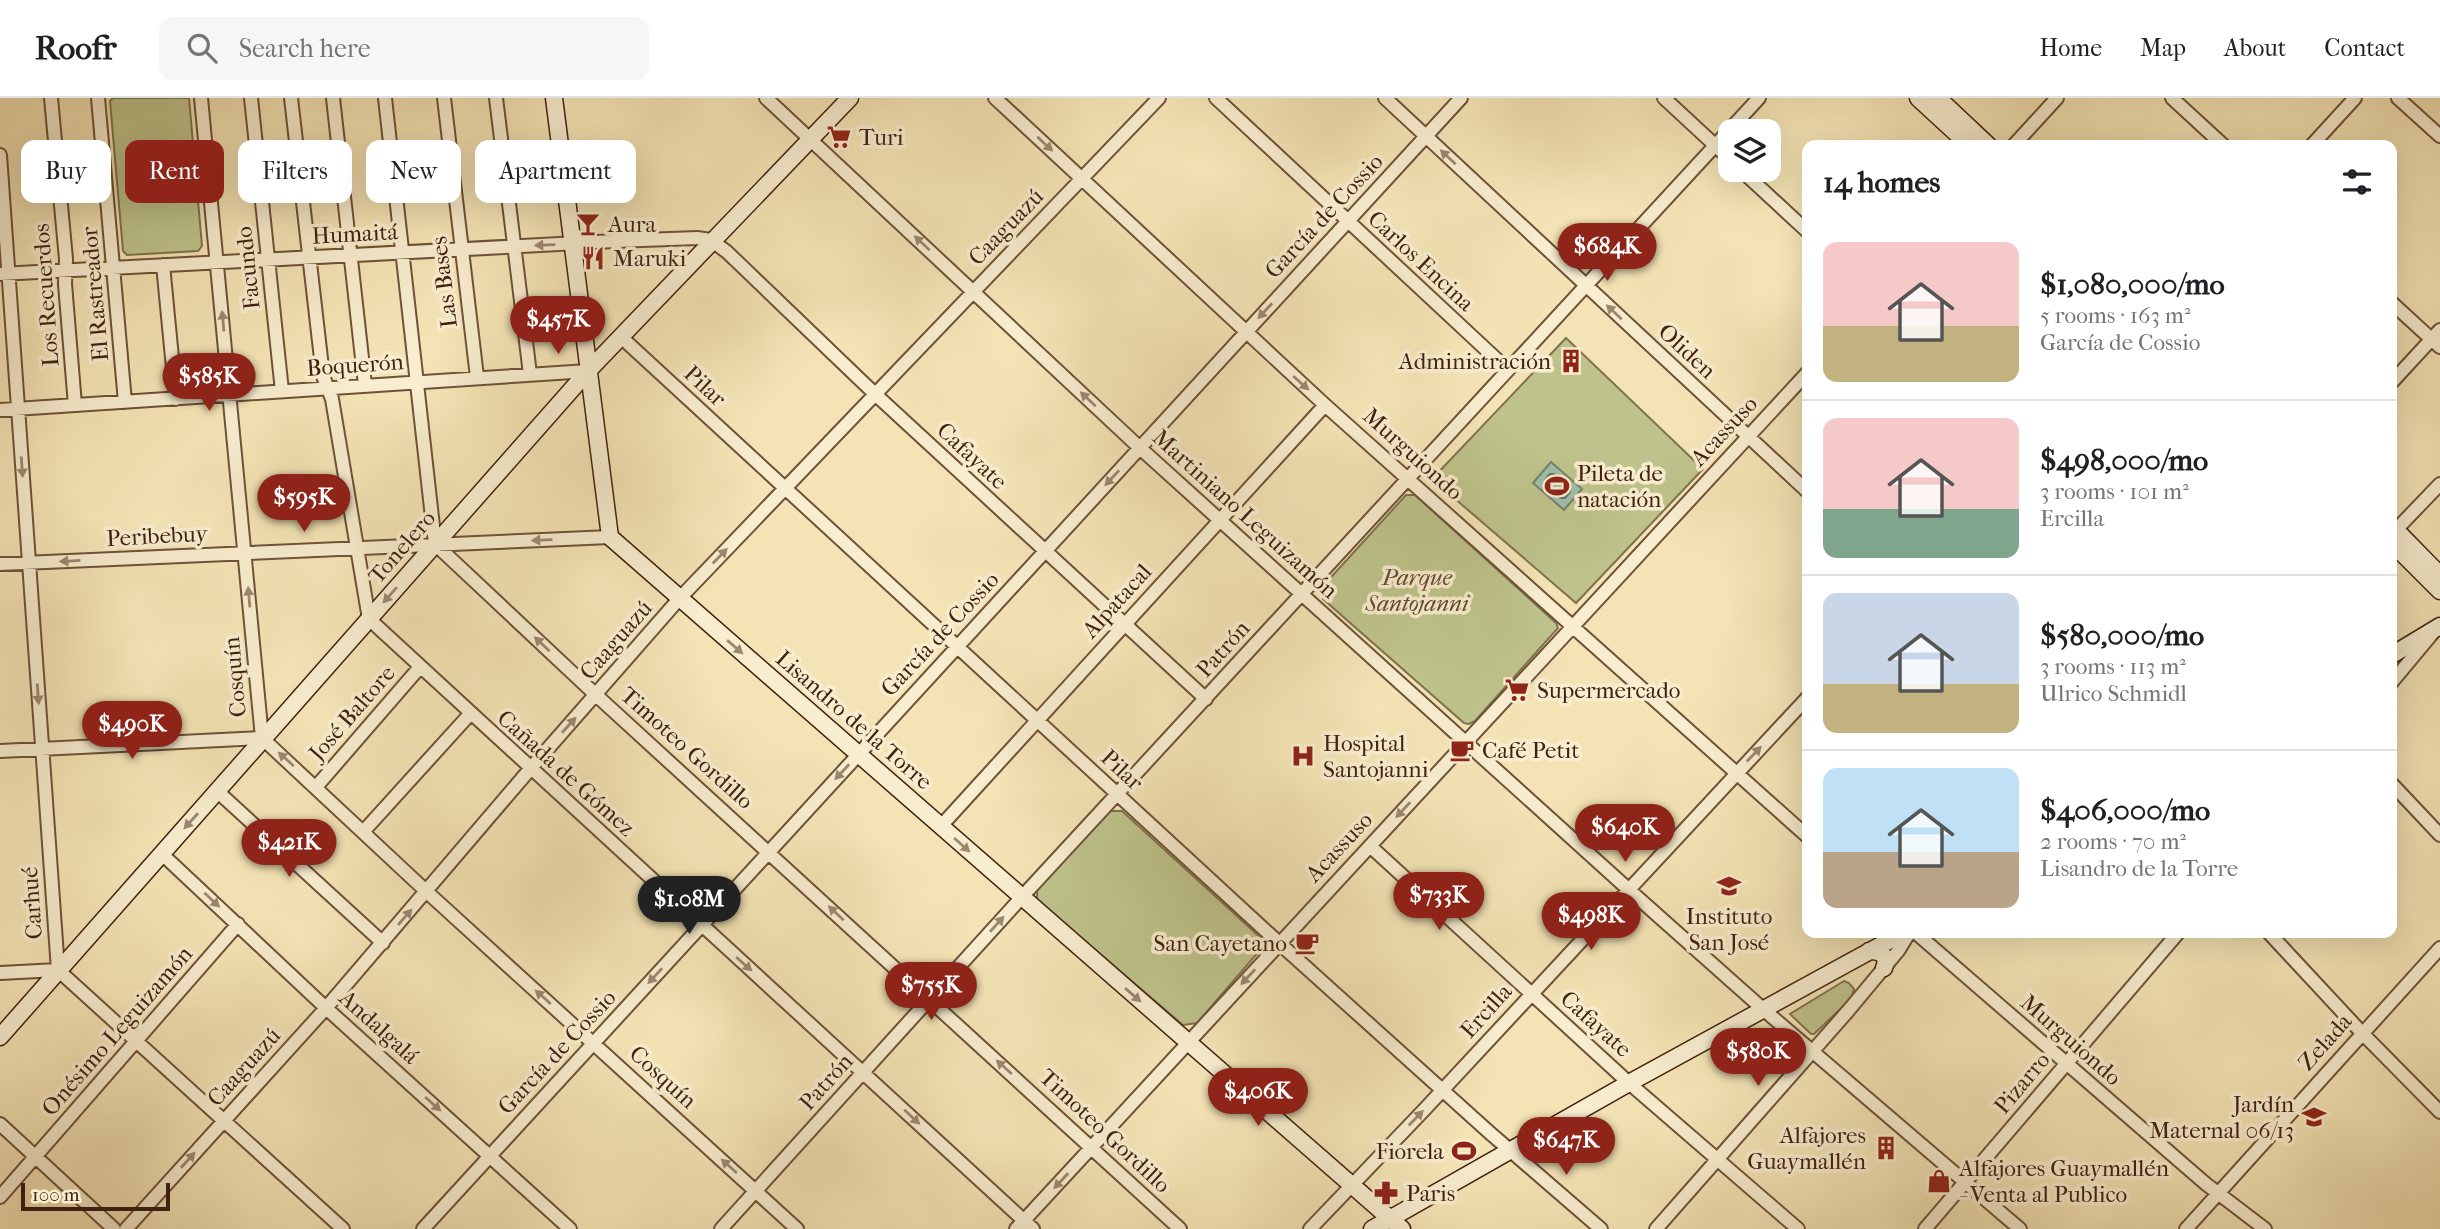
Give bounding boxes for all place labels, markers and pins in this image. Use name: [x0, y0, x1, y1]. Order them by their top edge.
supermarket icon: Turi: [825, 123, 853, 151]
place label: Turi: [859, 124, 904, 151]
bar icon: Aura: [574, 210, 602, 238]
place label: Aura: [607, 211, 656, 238]
pin: $684K: [1558, 223, 1656, 283]
restaurant icon: Maruki: [579, 244, 607, 272]
place label: Maruki: [613, 245, 686, 272]
pin: $457K: [509, 296, 607, 356]
building icon: Administración: [1557, 347, 1585, 375]
place label: Administración: [1398, 348, 1552, 375]
pin: $585K: [160, 354, 258, 413]
place label: Pileta de natación: [1577, 460, 1663, 513]
sports icon: Pileta de natación: [1543, 472, 1571, 500]
pin: $595K: [255, 474, 353, 534]
supermarket icon: Supermercado: [1503, 676, 1531, 704]
place label: Supermercado: [1537, 677, 1681, 704]
pin: $490K: [83, 702, 181, 761]
place label: Hospital Santojanni: [1323, 730, 1429, 783]
cafe icon: Café Petit: [1448, 736, 1476, 764]
place label: Café Petit: [1482, 737, 1579, 764]
hospital icon: Hospital Santojanni: [1289, 742, 1317, 770]
pin: $640K: [1576, 804, 1674, 864]
pin: $421K: [240, 820, 338, 879]
pin: $733K: [1390, 872, 1488, 932]
school or university icon: Instituto San José: [1715, 872, 1743, 900]
pin: $1.08M: [632, 876, 746, 936]
pin: $498K: [1542, 892, 1640, 952]
place label: Instituto San José: [1686, 903, 1772, 956]
cafe icon: San Cayetano: [1293, 929, 1321, 957]
place label: San Cayetano: [1154, 930, 1287, 957]
pin: $755K: [882, 962, 980, 1022]
pin: $580K: [1709, 1028, 1807, 1088]
pin: $406K: [1209, 1068, 1307, 1128]
place label: Jardín Maternal 06/13: [2149, 1091, 2295, 1144]
school or university icon: Jardín Maternal 06/13: [2300, 1103, 2328, 1131]
pin: $647K: [1517, 1118, 1615, 1177]
place label: Alfajores Guaymallén: [1747, 1122, 1867, 1175]
building icon: Alfajores Guaymallén: [1872, 1134, 1900, 1162]
sports icon: Fiorela: [1450, 1137, 1478, 1165]
place label: Fiorela: [1376, 1138, 1444, 1165]
place label: Alfajores Guaymallén - Venta al Publico: [1958, 1155, 2170, 1208]
shop icon: Alfajores Guaymallén - Venta al Publico: [1925, 1167, 1953, 1195]
pharmacy icon: Paris: [1372, 1179, 1400, 1207]
place label: Paris: [1406, 1180, 1455, 1207]

